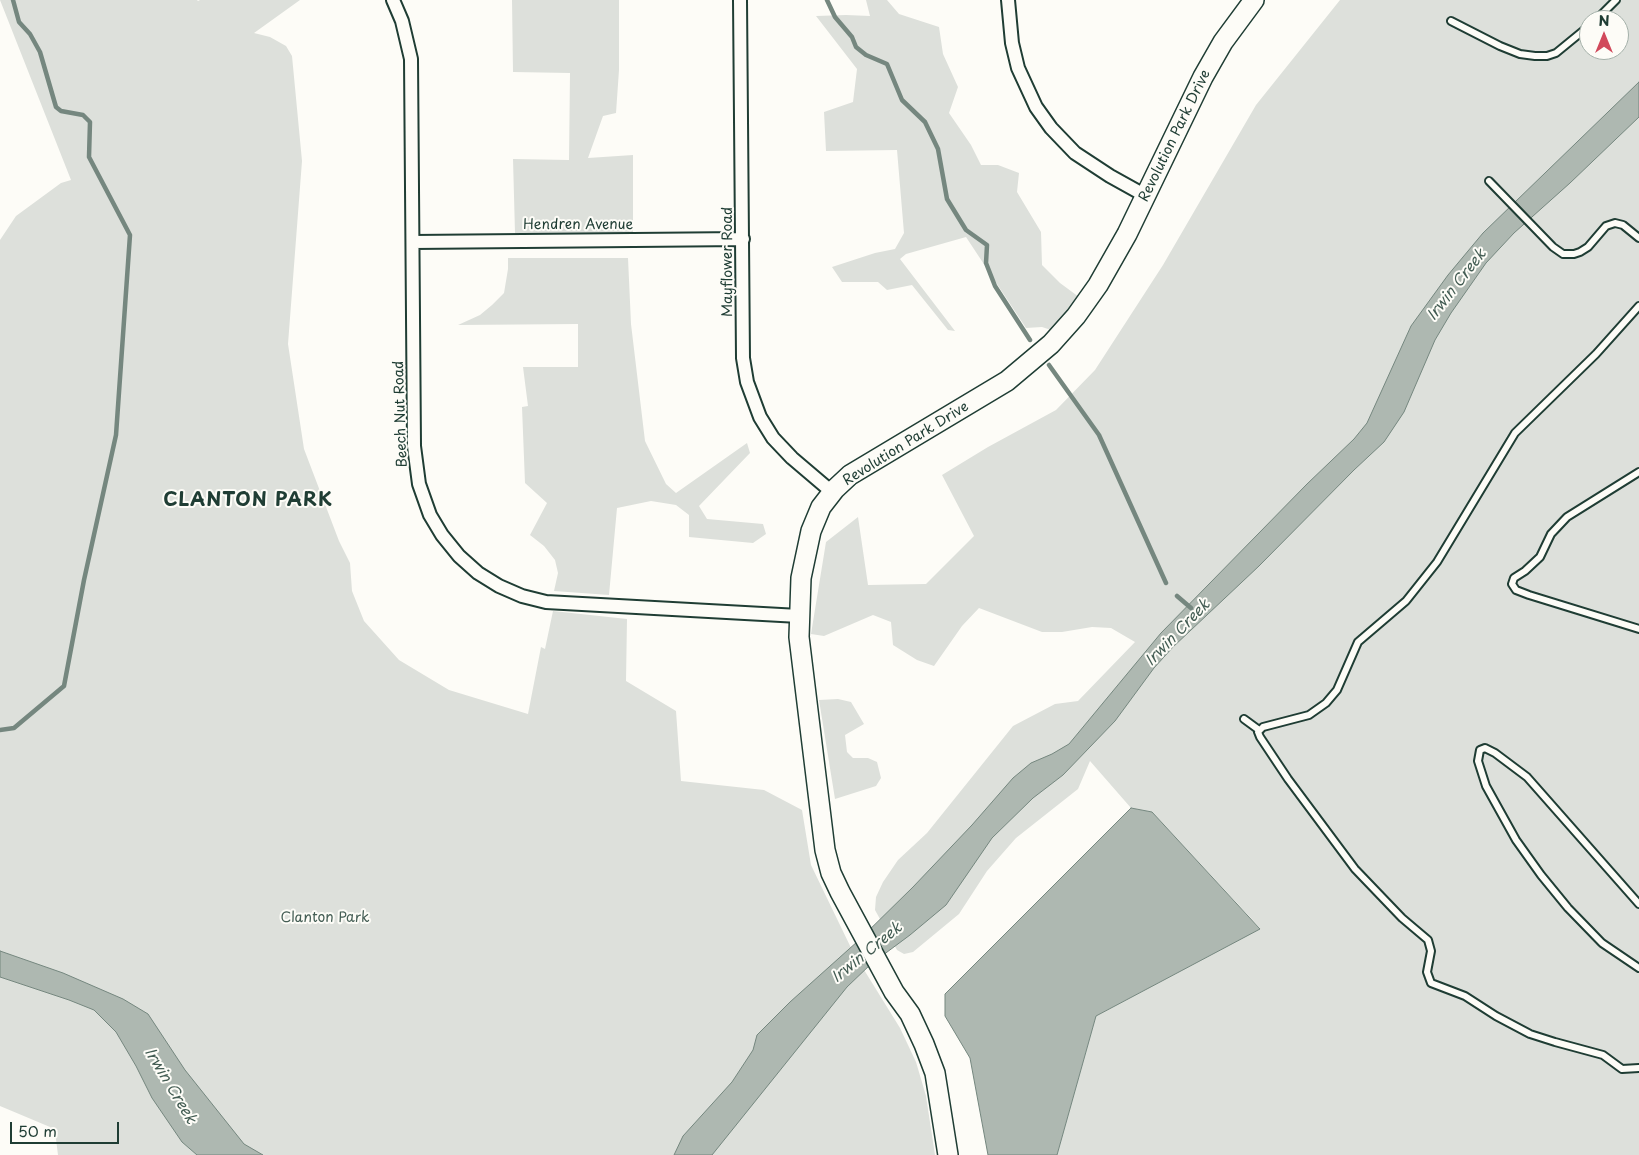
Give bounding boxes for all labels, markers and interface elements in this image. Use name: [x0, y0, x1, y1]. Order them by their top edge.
north arrow: [1579, 10, 1629, 60]
text: N: [1598, 10, 1610, 31]
street label: Revolution Park Drive: [1136, 67, 1214, 205]
street label: Mayflower Road: [720, 207, 736, 317]
street label: Hendren Avenue: [523, 217, 633, 233]
water label: Irwin Creek: [1424, 246, 1490, 324]
street label: Beech Nut Road: [391, 360, 411, 468]
street label: Revolution Park Drive: [840, 398, 972, 490]
district label: CLANTON PARK: [162, 490, 334, 512]
water label: Irwin Creek: [1142, 596, 1214, 670]
park label: Clanton Park: [280, 910, 370, 926]
water label: Irwin Creek: [828, 919, 906, 987]
water label: Irwin Creek: [140, 1045, 200, 1127]
scale bar: [12, 1112, 121, 1144]
text: 50 m: [18, 1119, 57, 1142]

